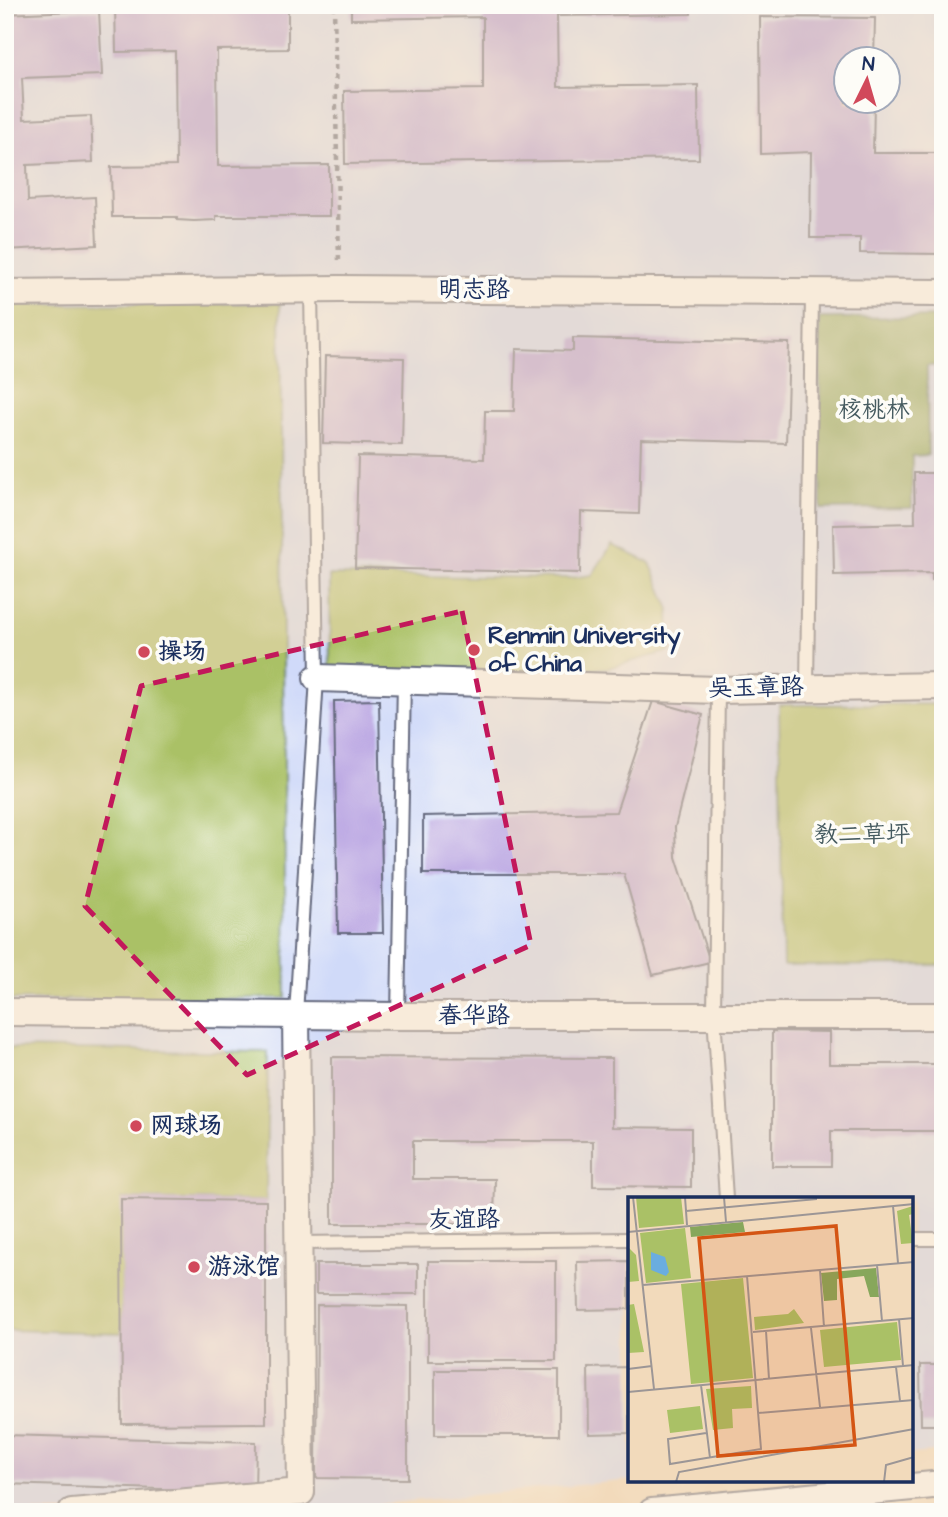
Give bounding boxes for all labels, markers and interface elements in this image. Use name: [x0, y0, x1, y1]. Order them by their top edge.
north arrow: [832, 46, 902, 116]
text: N: [861, 51, 876, 79]
street label: 明志路: [438, 273, 510, 307]
park label: 核桃林: [838, 393, 910, 427]
place label: Renmin University of China: [488, 619, 681, 681]
place label: 操场: [158, 635, 206, 669]
marker: Renmin University of China: [466, 642, 482, 658]
marker: 操场: [136, 644, 152, 660]
street label: 吴玉章路: [708, 670, 804, 706]
park label: 教二草坪: [814, 818, 910, 852]
street label: 春华路: [438, 999, 510, 1033]
place label: 网球场: [150, 1109, 222, 1143]
marker: 网球场: [128, 1118, 144, 1134]
inset map: [628, 1197, 913, 1482]
street label: 友谊路: [428, 1202, 500, 1238]
place label: 游泳馆: [208, 1250, 280, 1284]
marker: 游泳馆: [186, 1259, 202, 1275]

